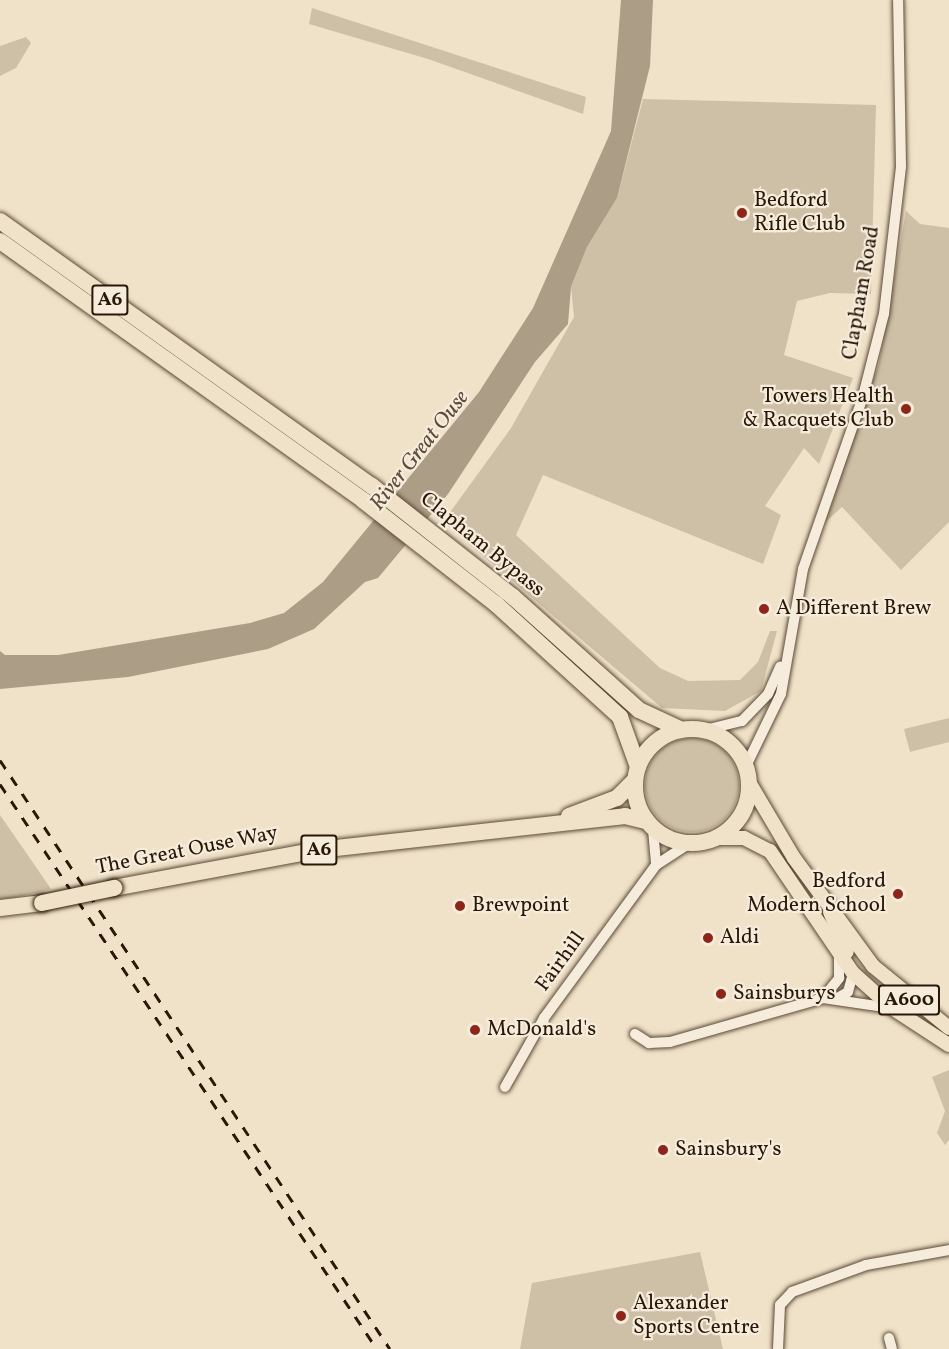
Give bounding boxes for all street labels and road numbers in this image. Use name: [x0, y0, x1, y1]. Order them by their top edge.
street label: Clapham Road: [838, 224, 886, 362]
road number: A6: [90, 283, 130, 317]
street label: Clapham Bypass: [415, 487, 549, 603]
street label: The Great Ouse Way: [94, 821, 280, 881]
road number: A6: [300, 833, 338, 867]
street label: Fairhill: [531, 927, 591, 997]
road number: A600: [878, 983, 940, 1017]

